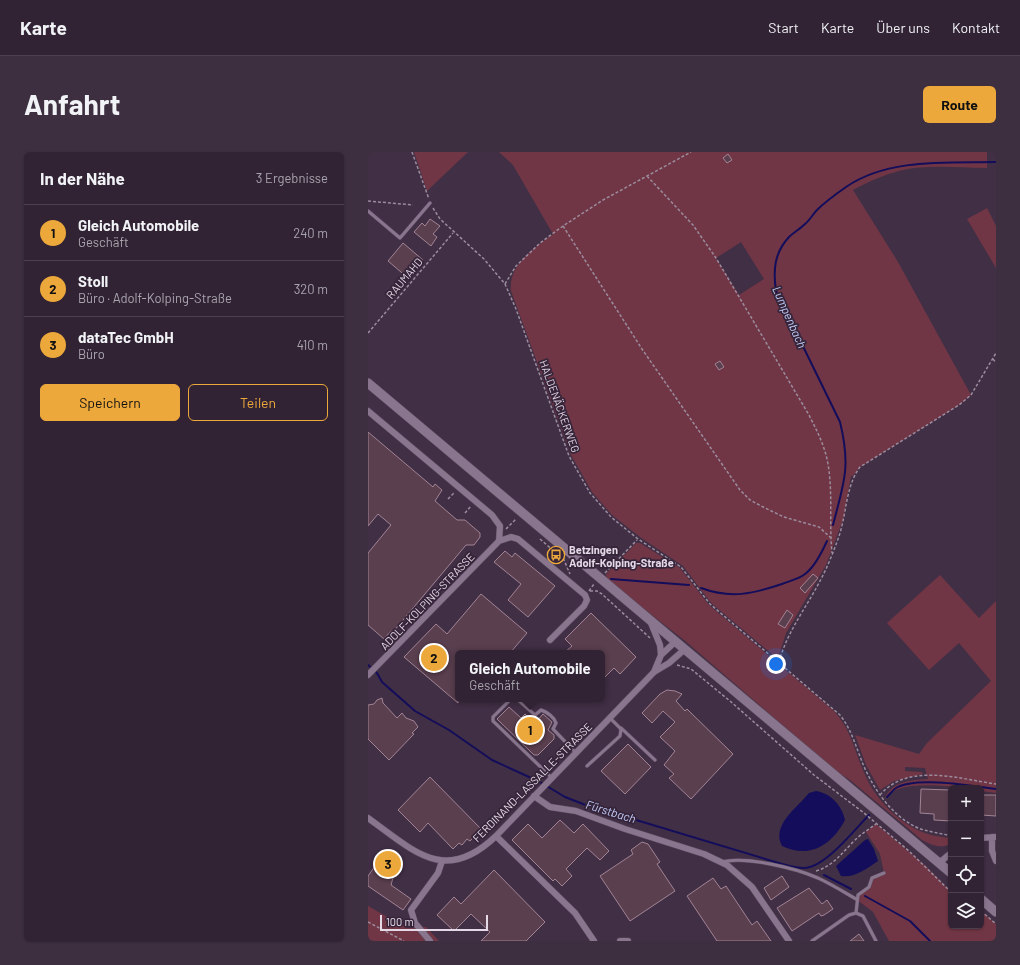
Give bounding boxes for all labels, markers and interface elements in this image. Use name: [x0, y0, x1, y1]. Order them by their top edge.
text: Karte: [20, 16, 67, 39]
text: Start: [768, 19, 799, 36]
text: Karte: [821, 19, 854, 36]
text: Über uns: [876, 19, 930, 36]
text: Kontakt: [952, 19, 1000, 36]
button: Route: [923, 86, 996, 123]
text: Anfahrt: [24, 87, 120, 121]
text: In der Nähe: [40, 168, 125, 188]
text: 3 Ergebnisse: [256, 170, 328, 186]
text: Gleich Automobile: [78, 216, 199, 234]
text: 1: [51, 225, 55, 241]
text: 240 m: [293, 225, 328, 241]
text: Geschäft: [78, 234, 129, 250]
street label: RAUMAHD: [383, 255, 425, 301]
text: Stoll: [78, 272, 108, 290]
text: 2: [49, 281, 57, 297]
text: 320 m: [294, 281, 328, 297]
water label: Lumpenbach: [770, 284, 810, 350]
text: Büro · Adolf-Kolping-Straße: [78, 290, 232, 306]
text: dataTec GmbH: [78, 328, 174, 346]
text: 3: [49, 337, 57, 353]
text: 410 m: [297, 337, 328, 353]
text: Büro: [78, 346, 105, 362]
street label: HALDENÄCKERWEG: [537, 358, 584, 454]
button: Speichern: [40, 384, 180, 421]
button: Teilen: [188, 384, 328, 421]
place label: Betzingen Adolf-Kolping-Straße: [569, 543, 674, 569]
bus stop icon: Betzingen Adolf-Kolping-Straße: [546, 545, 566, 565]
street label: ADOLF-KOLPING-STRASSE: [377, 550, 477, 652]
pin: 2: [421, 643, 447, 673]
popup: [455, 650, 605, 702]
your location: [766, 654, 786, 674]
text: Gleich Automobile: [469, 659, 591, 677]
text: Geschäft: [469, 677, 520, 693]
pin: 1: [517, 715, 543, 745]
street label: FERDINAND-LASSALLE-STRASSE: [470, 719, 595, 844]
map controls: [948, 785, 984, 929]
button: +: [948, 785, 984, 821]
water label: Fürstbach: [584, 797, 638, 825]
button: −: [948, 821, 984, 857]
pin: 3: [375, 849, 401, 879]
button: locate: [948, 857, 984, 893]
button: layers: [948, 893, 984, 929]
scale bar: [380, 913, 488, 932]
text: 100 m: [386, 915, 414, 928]

